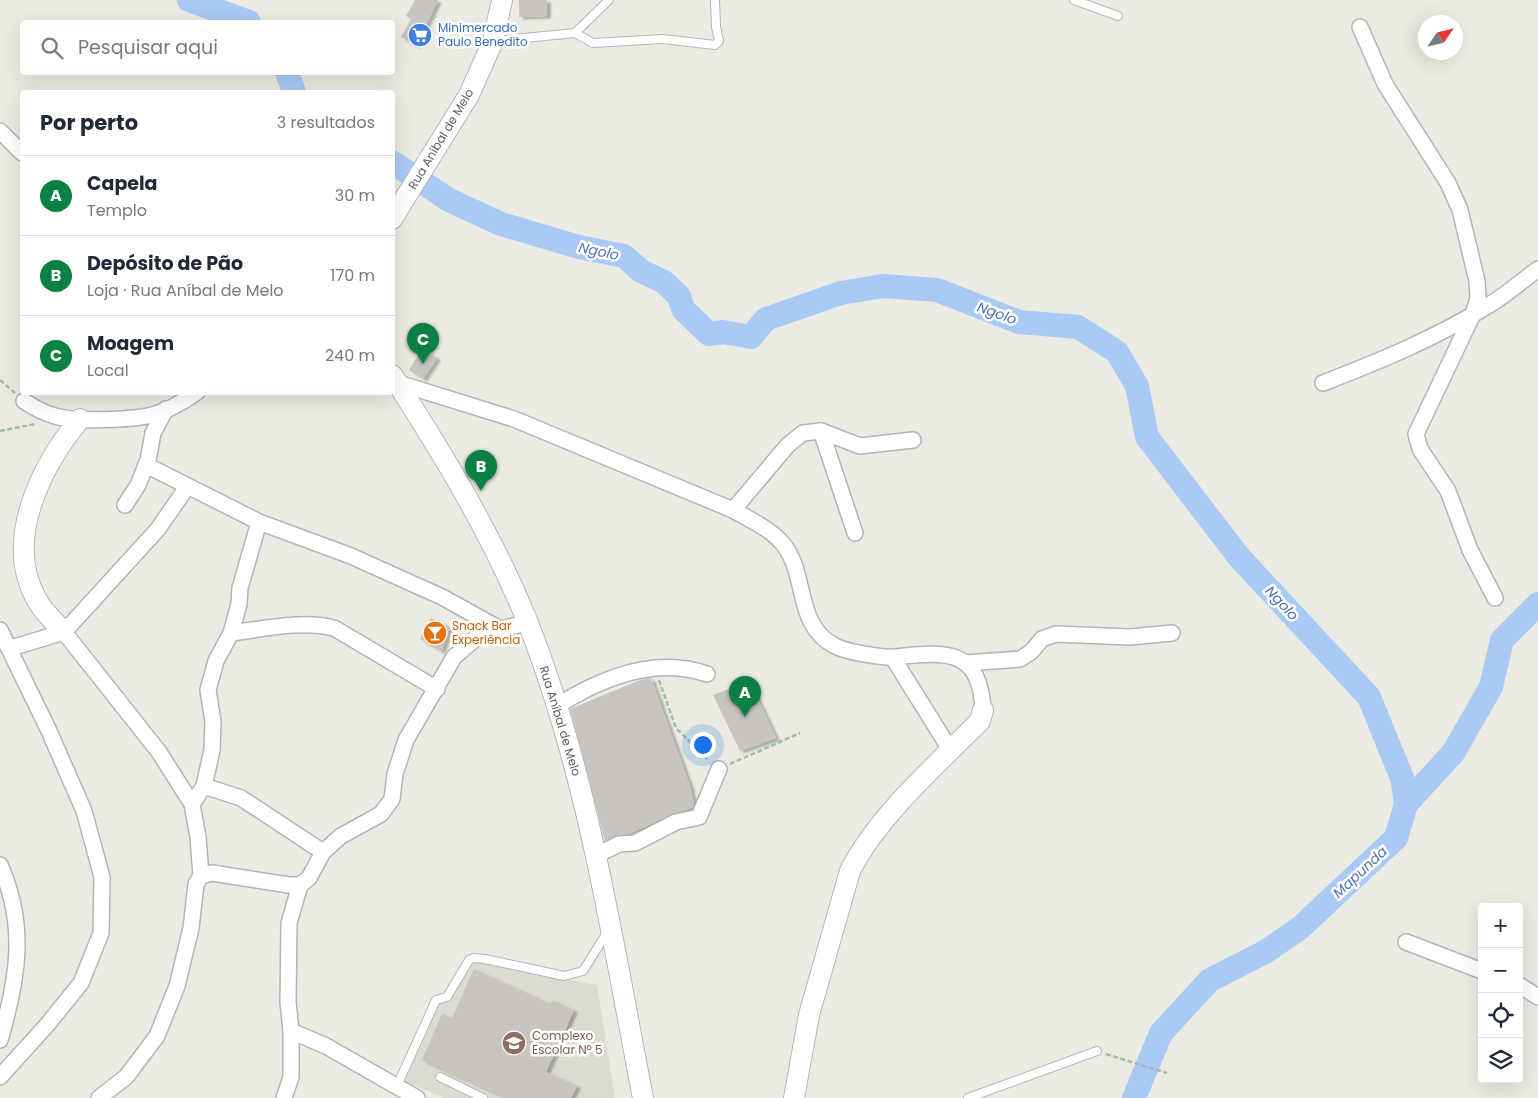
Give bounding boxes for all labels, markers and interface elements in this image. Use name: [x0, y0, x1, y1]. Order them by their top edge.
north arrow: [1418, 15, 1463, 60]
place label: Minimercado Paulo Benedito: [438, 19, 528, 50]
search box: [20, 20, 395, 75]
supermarket icon: Minimercado Paulo Benedito: [407, 22, 433, 48]
icon: search: [38, 34, 66, 62]
text: Pesquisar aqui: [78, 34, 218, 61]
street label: Rua Aníbal de Melo: [404, 85, 478, 192]
text: Por perto: [40, 108, 138, 137]
text: 3 resultados: [277, 111, 375, 134]
text: Capela: [87, 170, 158, 197]
text: A: [50, 184, 62, 207]
text: 30 m: [335, 184, 375, 207]
text: Templo: [87, 199, 147, 222]
water label: Ngolo: [577, 237, 621, 265]
text: Depósito de Pão: [87, 250, 243, 277]
text: B: [51, 264, 61, 287]
text: 170 m: [330, 264, 375, 287]
text: Loja · Rua Aníbal de Melo: [87, 279, 284, 302]
water label: Ngolo: [974, 297, 1020, 329]
pin: C: [407, 323, 439, 364]
text: Moagem: [87, 330, 174, 357]
text: C: [50, 344, 62, 367]
text: 240 m: [325, 344, 375, 367]
text: Local: [87, 359, 129, 382]
pin: B: [465, 450, 497, 491]
water label: Ngolo: [1261, 581, 1303, 625]
place label: Snack Bar Experiência: [452, 617, 520, 648]
bar icon: Snack Bar Experiência: [422, 620, 448, 646]
street label: Rua Aníbal de Melo: [536, 664, 585, 778]
pin: A: [729, 676, 761, 717]
your location: [690, 732, 716, 758]
water label: Mapunda: [1328, 841, 1392, 902]
map controls: [1478, 903, 1523, 1083]
button: +: [1478, 903, 1523, 948]
button: −: [1478, 948, 1523, 993]
button: locate: [1478, 993, 1523, 1038]
place label: Complexo Escolar Nº 5: [532, 1027, 603, 1058]
school or university icon: Complexo Escolar Nº 5: [501, 1030, 527, 1056]
button: layers: [1478, 1038, 1523, 1083]

